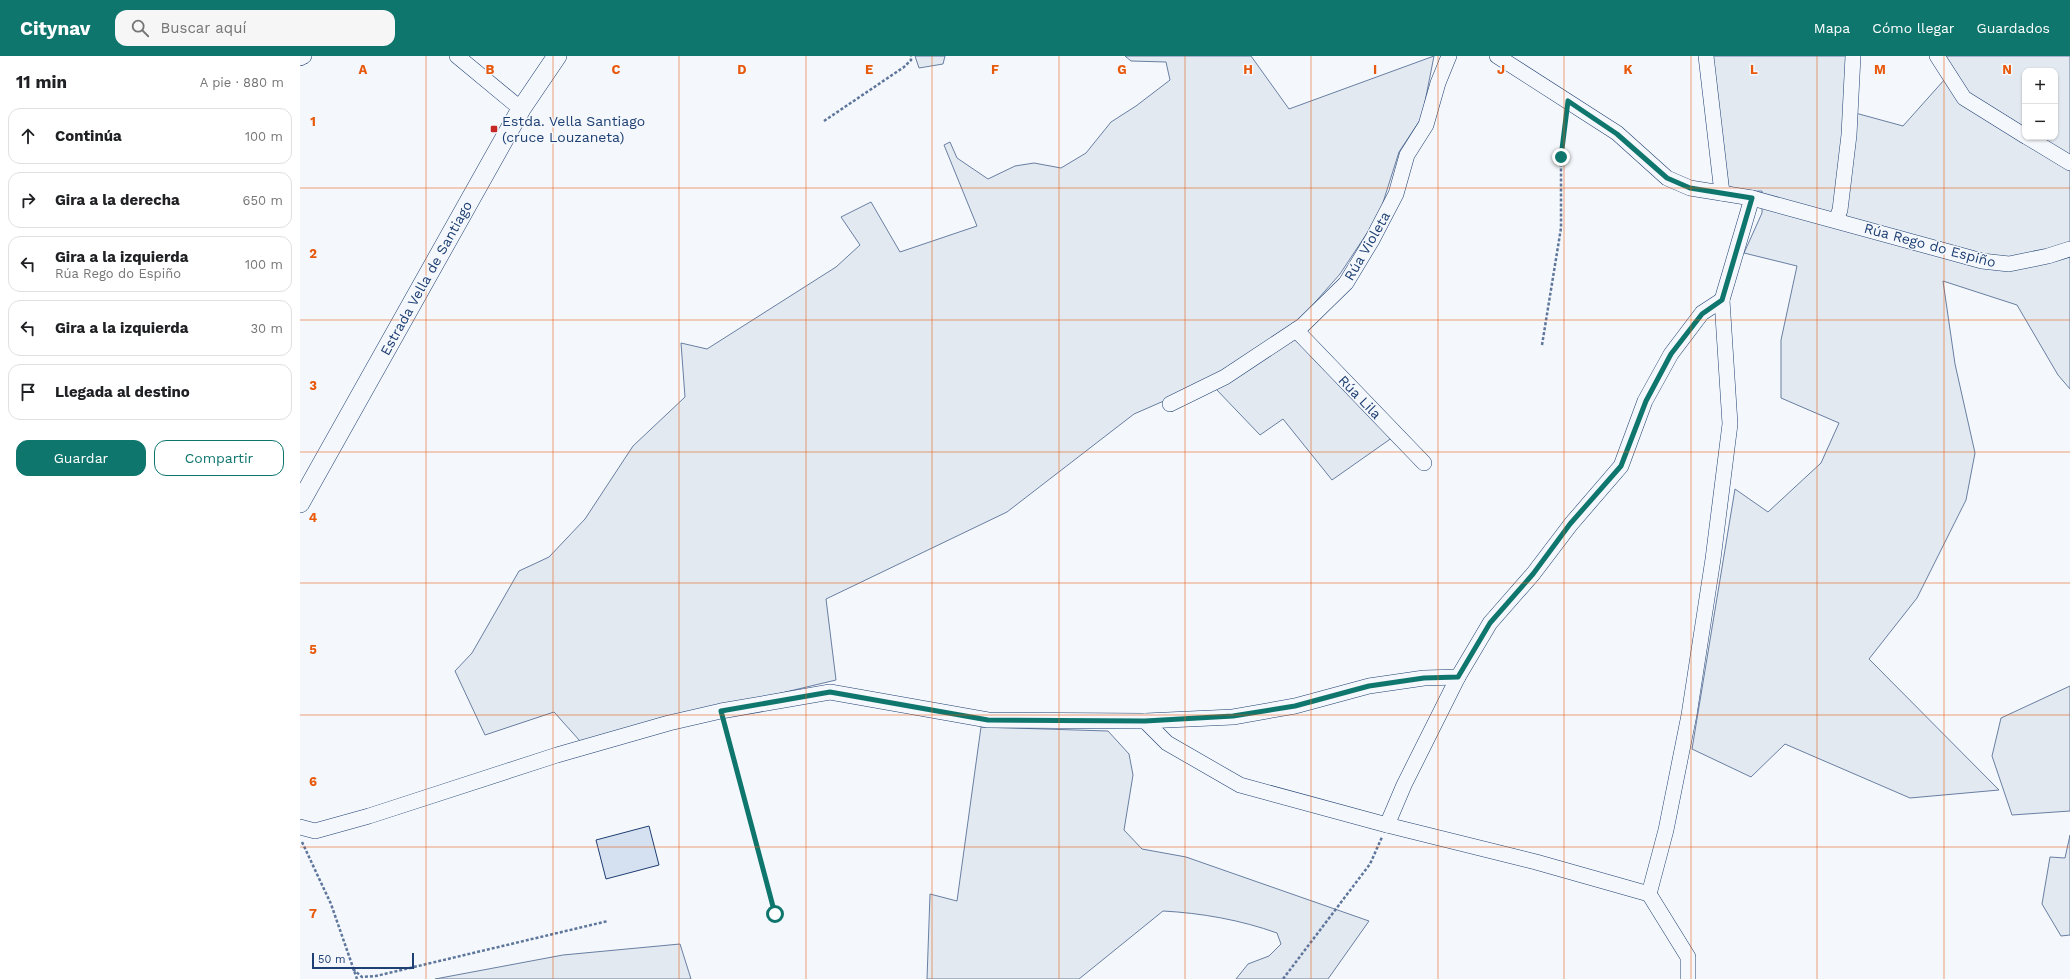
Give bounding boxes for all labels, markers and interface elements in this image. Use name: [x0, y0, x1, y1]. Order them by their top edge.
search box: [115, 10, 395, 46]
text: Citynav: [20, 17, 91, 40]
icon: search: [129, 17, 151, 39]
text: Buscar aquí: [161, 19, 246, 37]
text: Mapa: [1814, 20, 1850, 36]
text: Cómo llegar: [1872, 20, 1955, 36]
text: Guardados: [1977, 20, 2050, 36]
text: A: [359, 62, 368, 77]
text: B: [486, 62, 495, 77]
text: C: [612, 62, 621, 77]
text: D: [737, 62, 747, 77]
text: E: [865, 62, 873, 77]
text: F: [991, 62, 999, 77]
text: G: [1117, 62, 1127, 77]
text: H: [1243, 62, 1253, 77]
text: I: [1373, 62, 1377, 77]
text: J: [1497, 62, 1505, 77]
text: K: [1623, 62, 1633, 77]
text: L: [1750, 62, 1758, 77]
text: M: [1874, 62, 1886, 77]
text: N: [2002, 62, 2012, 77]
map controls: [2022, 68, 2058, 140]
button: +: [2022, 68, 2058, 104]
text: 11 min: [16, 72, 67, 92]
text: A pie · 880 m: [200, 75, 284, 90]
button: −: [2022, 104, 2058, 140]
place label: Estda. Vella Santiago (cruce Louzaneta): [502, 113, 645, 145]
text: 1: [310, 114, 316, 129]
marker: Estda. Vella Santiago (cruce Louzaneta): [489, 124, 499, 134]
icon: ahead: [17, 125, 39, 147]
text: Continúa: [55, 127, 122, 145]
text: 100 m: [245, 129, 283, 144]
route end: [1552, 148, 1570, 166]
icon: right: [17, 189, 39, 211]
text: Gira a la derecha: [55, 191, 180, 209]
text: 650 m: [243, 193, 283, 208]
street label: Estrada Vella de Santiago: [377, 198, 475, 358]
street label: Rúa Violeta: [1341, 209, 1393, 283]
street label: Rúa Rego do Espiño: [1862, 220, 1998, 270]
text: 2: [309, 246, 317, 261]
text: Gira a la izquierda: [55, 248, 188, 266]
icon: left: [17, 253, 39, 275]
text: 100 m: [245, 257, 283, 272]
text: Rúa Rego do Espiño: [55, 266, 181, 281]
icon: left: [17, 317, 39, 339]
text: Gira a la izquierda: [55, 319, 188, 337]
text: 30 m: [251, 321, 283, 336]
street label: Rúa Lila: [1335, 372, 1385, 422]
text: 3: [309, 378, 317, 393]
icon: arrive: [17, 381, 39, 403]
text: Llegada al destino: [55, 383, 190, 401]
button: Guardar: [16, 440, 146, 476]
button: Compartir: [154, 440, 284, 476]
text: 4: [309, 510, 318, 525]
text: 5: [309, 642, 317, 657]
text: 6: [309, 774, 317, 789]
route start: [766, 905, 784, 923]
text: 7: [309, 906, 317, 921]
scale bar: [312, 951, 414, 970]
text: 50 m: [318, 953, 345, 966]

